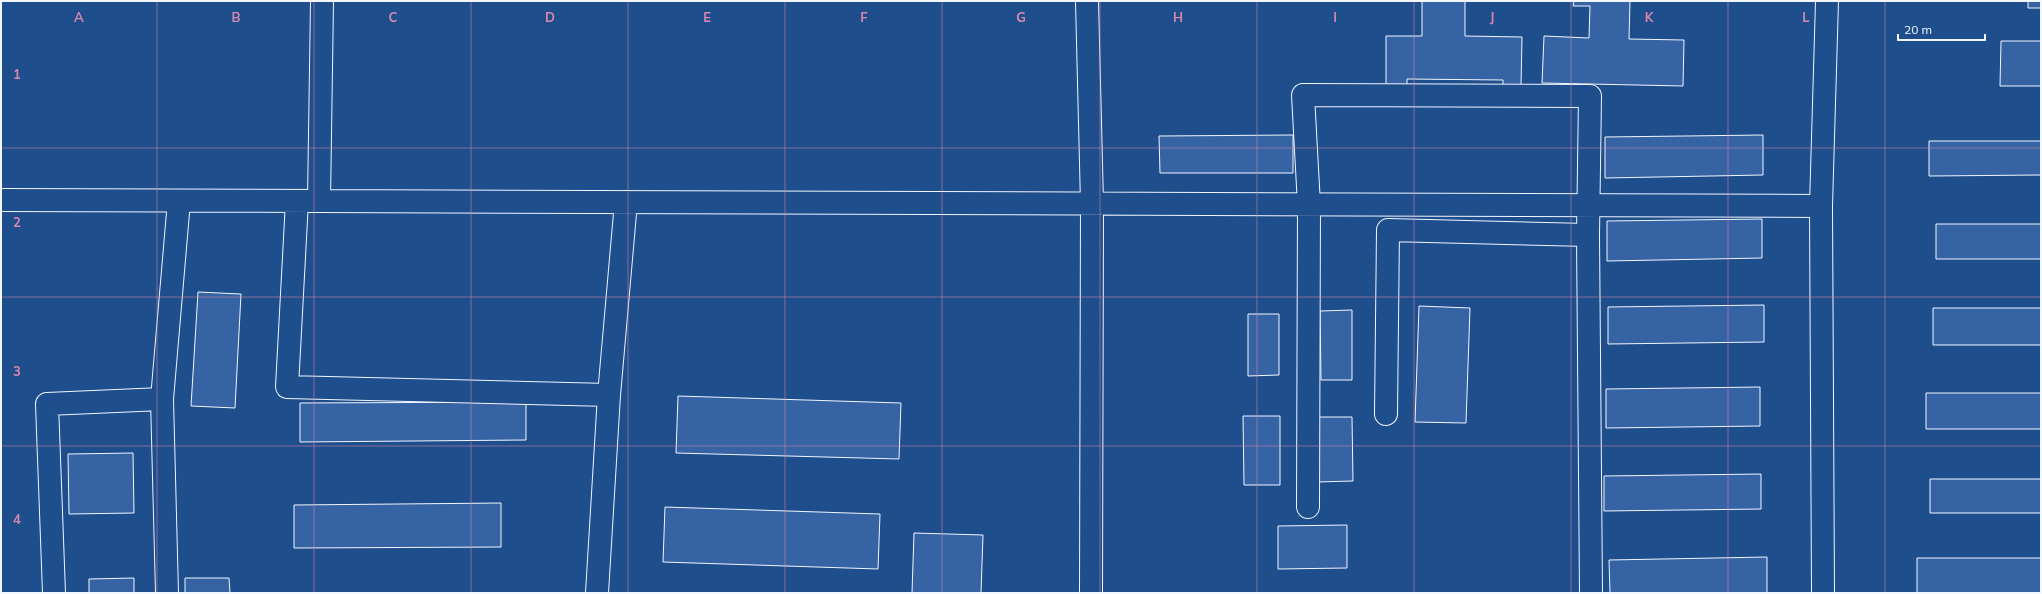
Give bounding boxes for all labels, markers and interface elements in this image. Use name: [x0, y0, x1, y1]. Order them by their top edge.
text: A: [74, 9, 84, 25]
text: B: [232, 9, 241, 25]
text: C: [389, 9, 398, 25]
text: D: [545, 9, 555, 25]
text: E: [703, 9, 711, 25]
text: F: [860, 9, 868, 25]
text: G: [1016, 9, 1026, 25]
text: H: [1173, 9, 1183, 25]
text: I: [1333, 9, 1337, 25]
text: J: [1490, 9, 1494, 25]
text: K: [1645, 9, 1655, 25]
text: L: [1802, 9, 1810, 25]
scale bar: [1898, 16, 1985, 42]
text: 20 m: [1904, 22, 1932, 37]
text: 1: [13, 66, 21, 82]
text: 2: [13, 214, 21, 230]
text: 3: [13, 363, 21, 379]
text: 4: [13, 511, 21, 527]

